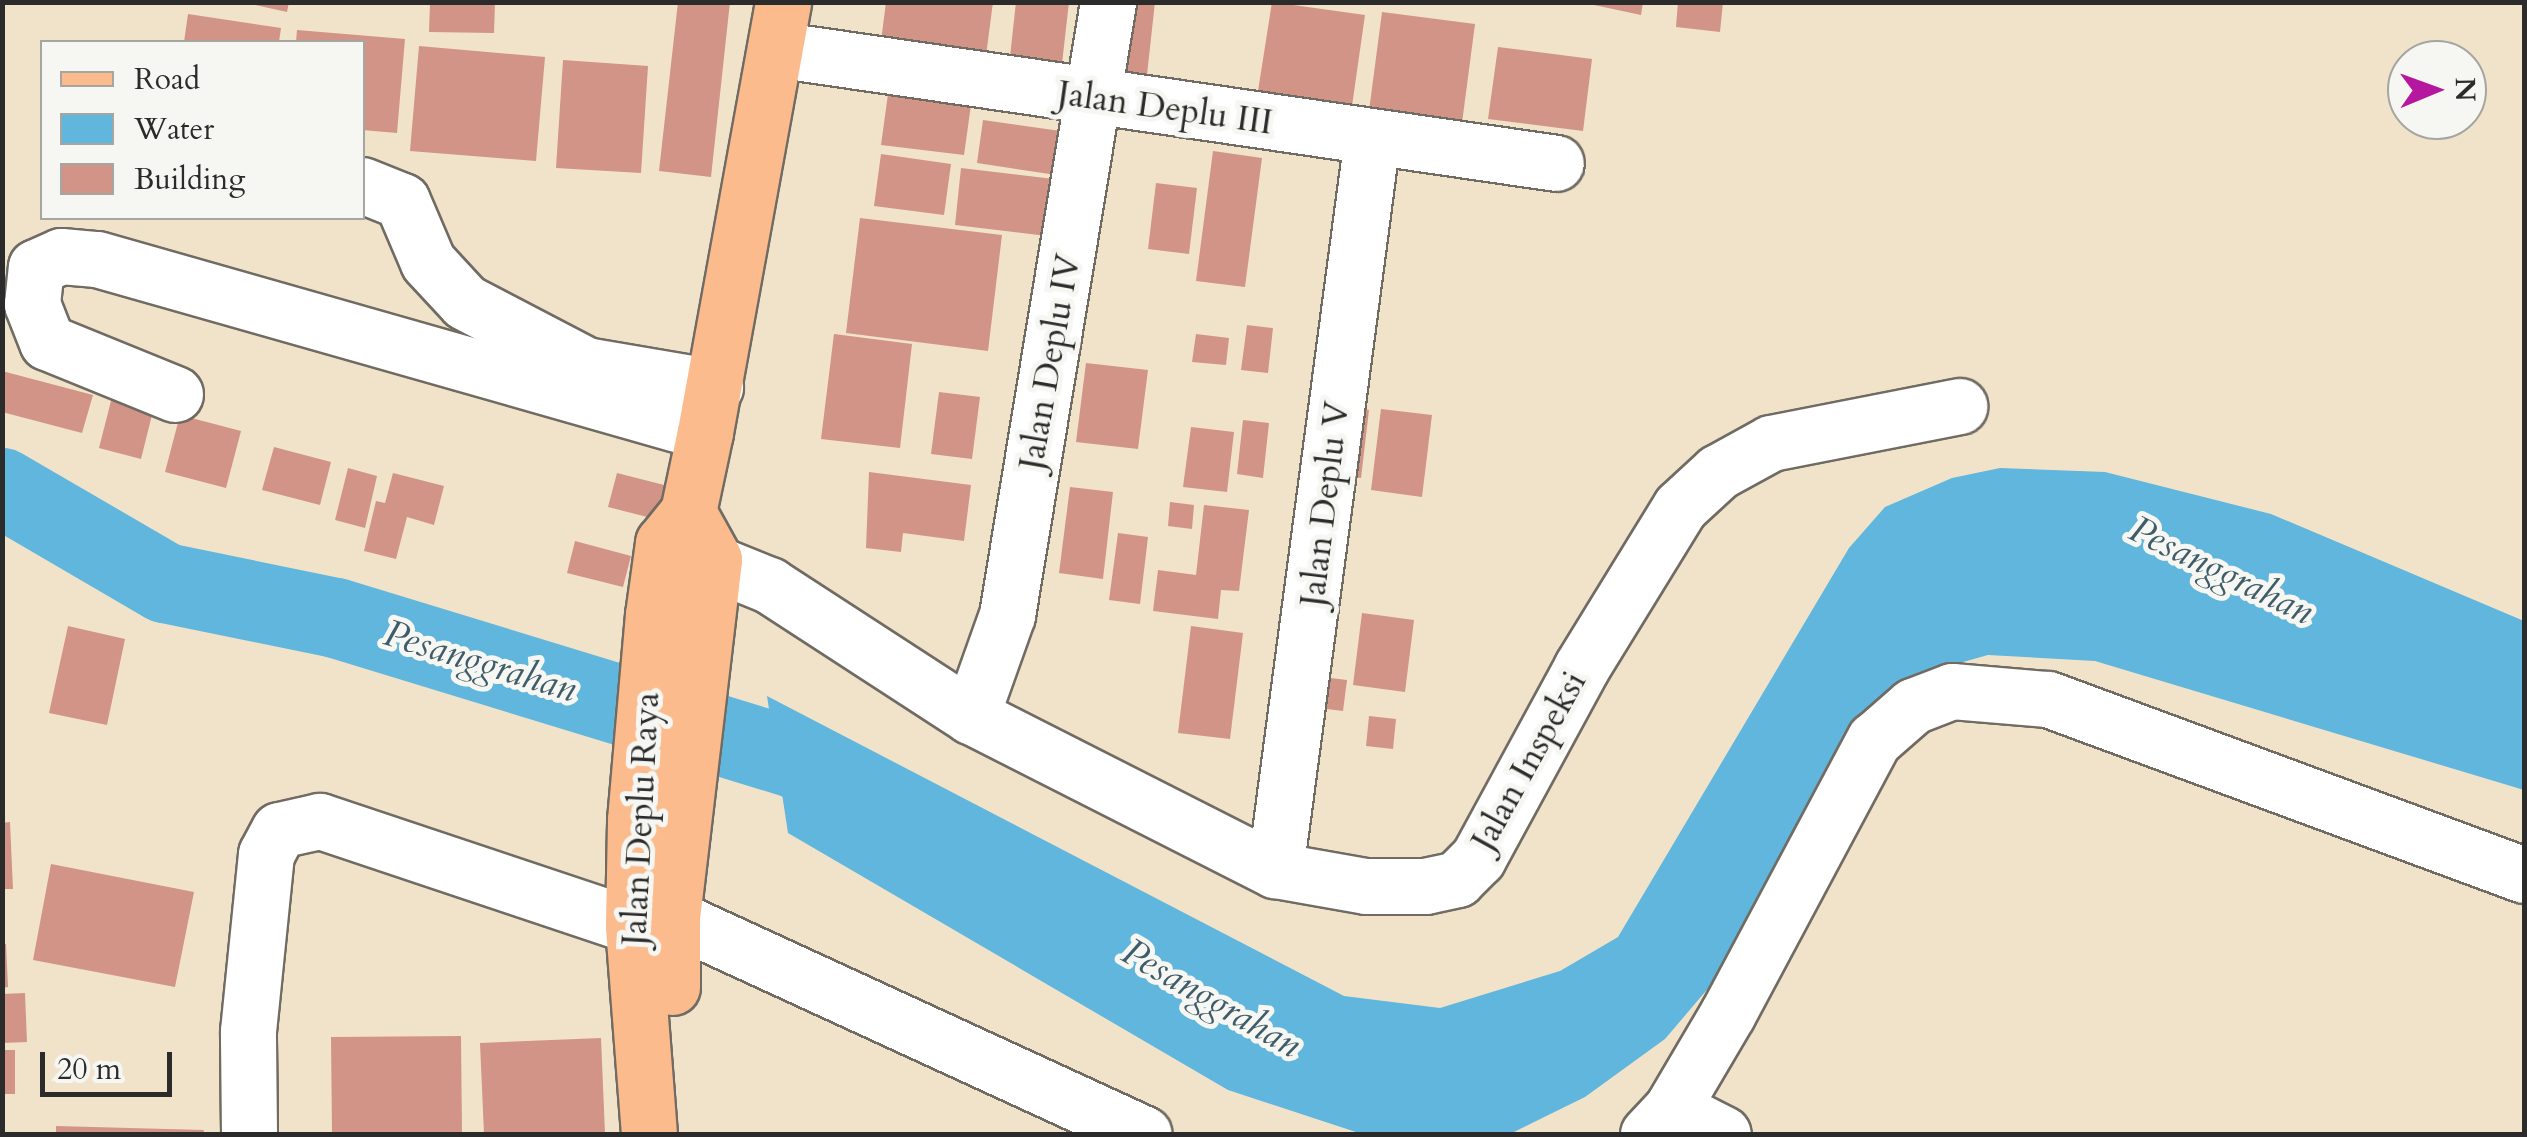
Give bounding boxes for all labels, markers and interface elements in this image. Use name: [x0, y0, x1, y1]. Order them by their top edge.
legend: [40, 40, 365, 220]
north arrow: [2387, 40, 2487, 140]
text: Road: [134, 59, 200, 100]
street label: Jalan Deplu III: [1055, 72, 1275, 144]
text: N: [2446, 77, 2484, 102]
text: Water: [134, 109, 214, 150]
text: Building: [134, 159, 245, 200]
street label: Jalan Deplu IV: [1010, 251, 1090, 473]
street label: Jalan Deplu V: [1292, 399, 1358, 609]
water label: Pesanggrahan: [2122, 507, 2320, 635]
water label: Pesanggrahan: [378, 611, 582, 713]
street label: Jalan Inspeksi: [1462, 664, 1596, 858]
street label: Jalan Deplu Raya: [613, 691, 669, 947]
water label: Pesanggrahan: [1114, 930, 1308, 1068]
scale bar: [45, 1032, 178, 1094]
text: 20 m: [57, 1049, 121, 1090]

